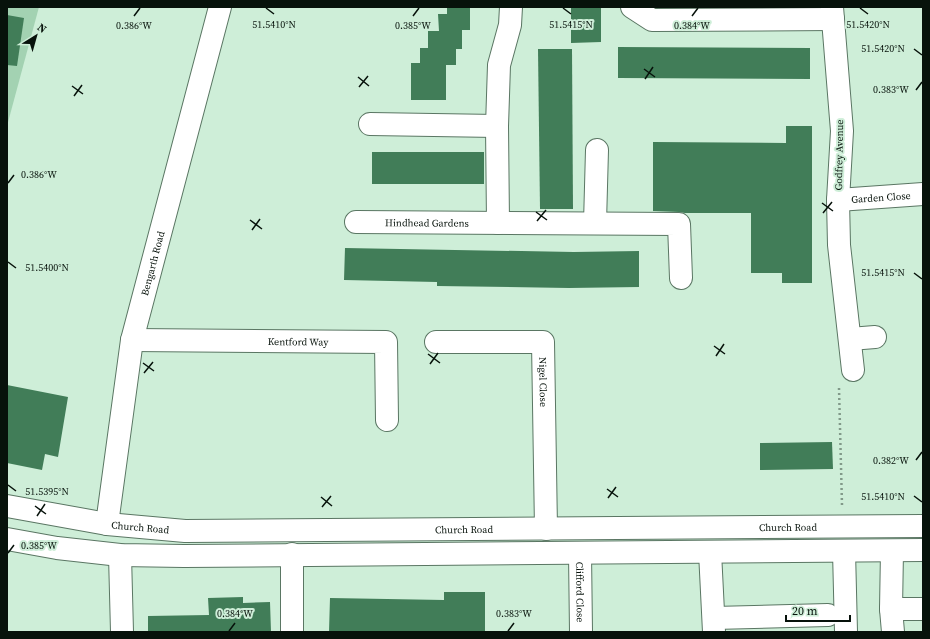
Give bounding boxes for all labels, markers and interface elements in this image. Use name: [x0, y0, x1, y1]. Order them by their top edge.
north arrow: [16, 16, 56, 56]
text: 51.5410°N: [252, 18, 296, 31]
text: 51.5415°N: [549, 18, 593, 31]
text: 51.5420°N: [846, 18, 890, 31]
text: 0.386°W: [116, 19, 152, 32]
text: 0.385°W: [395, 19, 431, 32]
text: 0.384°W: [674, 19, 710, 32]
text: N: [34, 20, 49, 37]
text: 51.5420°N: [861, 42, 905, 55]
text: 0.383°W: [873, 83, 909, 96]
street label: Godfrey Avenue: [832, 119, 846, 191]
text: 0.386°W: [21, 168, 57, 181]
street label: Garden Close: [851, 188, 911, 206]
street label: Hindhead Gardens: [385, 216, 469, 229]
street label: Bengarth Road: [138, 229, 167, 297]
text: 51.5400°N: [25, 261, 69, 274]
text: 51.5415°N: [861, 266, 905, 279]
street label: Kentford Way: [268, 335, 329, 348]
street label: Nigel Close: [537, 357, 551, 407]
text: 0.382°W: [873, 454, 909, 467]
text: 51.5395°N: [25, 485, 69, 498]
text: 51.5410°N: [861, 490, 905, 503]
street label: Church Road: [111, 518, 170, 536]
street label: Church Road: [759, 520, 817, 534]
street label: Church Road: [435, 522, 493, 536]
text: 0.385°W: [21, 539, 57, 552]
street label: Clifford Close: [574, 562, 587, 622]
scale bar: [786, 597, 850, 623]
text: 20 m: [792, 603, 818, 619]
text: 0.384°W: [217, 607, 253, 620]
text: 0.383°W: [496, 607, 532, 620]

